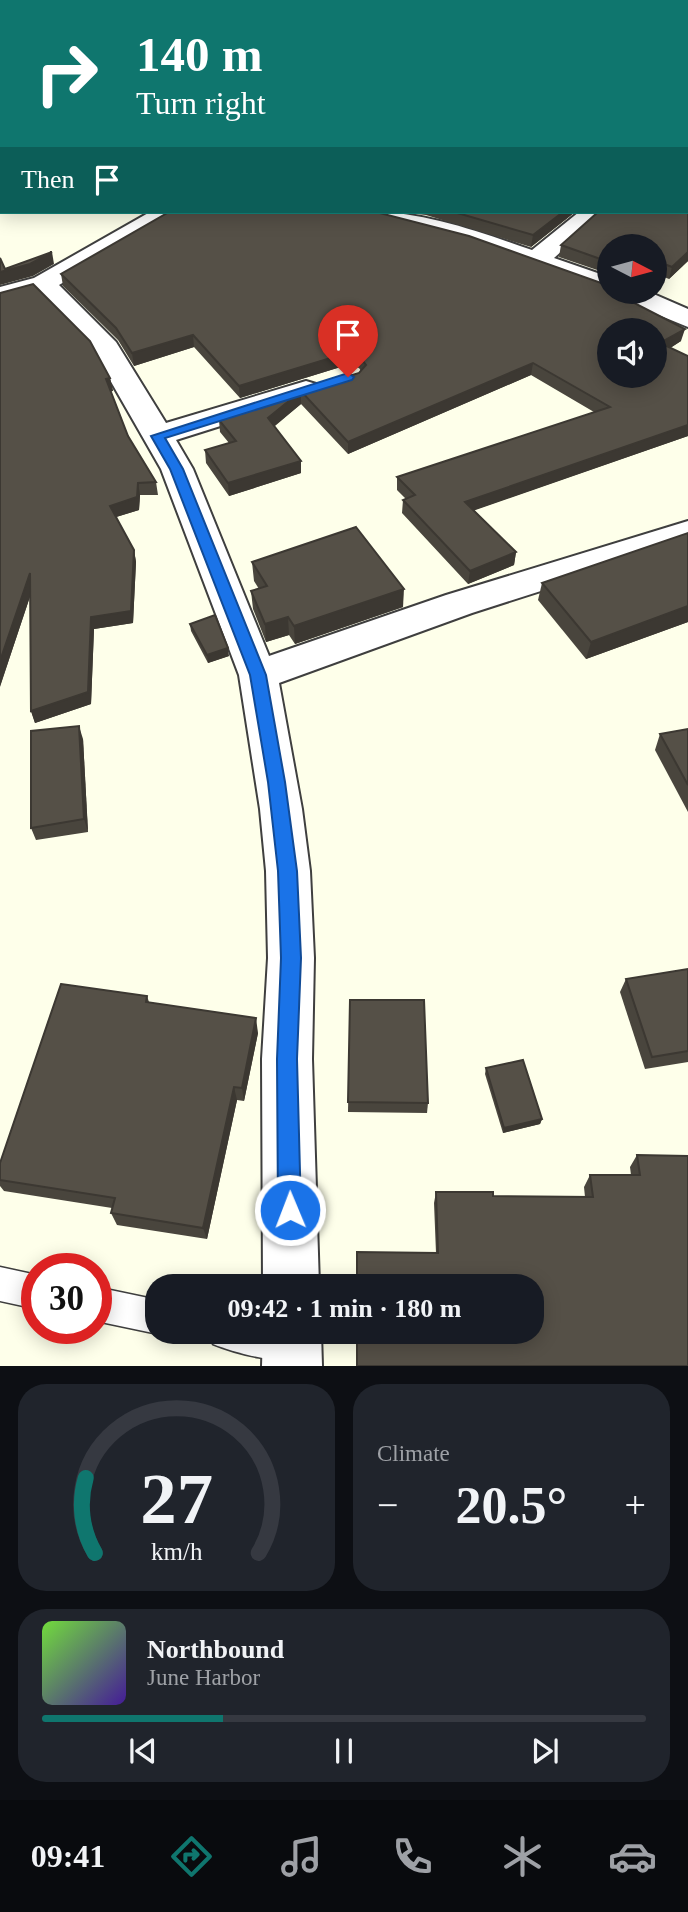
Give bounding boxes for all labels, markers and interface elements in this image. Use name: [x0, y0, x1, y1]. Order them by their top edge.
text: 140 m: [136, 27, 263, 82]
icon: right: [21, 28, 112, 119]
text: Turn right: [136, 85, 266, 121]
icon: arrive: [88, 161, 126, 199]
text: Then: [21, 165, 74, 194]
north arrow: [597, 234, 667, 304]
map controls: [597, 234, 667, 388]
pin: [318, 305, 378, 377]
icon: arrive: [329, 316, 367, 354]
button: sound: [597, 318, 667, 388]
position arrow: [253, 1173, 327, 1247]
speed limit sign: 30: [21, 1253, 112, 1344]
text: 09:42 · 1 min · 180 m: [228, 1294, 462, 1323]
text: Climate: [377, 1441, 450, 1466]
text: 27: [140, 1459, 213, 1540]
text: 20.5°: [456, 1477, 567, 1534]
text: −: [377, 1484, 398, 1526]
text: +: [625, 1484, 646, 1526]
text: km/h: [151, 1538, 203, 1565]
text: Northbound: [147, 1635, 284, 1664]
text: June Harbor: [147, 1665, 260, 1690]
icon: previous: [124, 1732, 162, 1770]
icon: pause: [325, 1732, 363, 1770]
icon: next: [526, 1732, 564, 1770]
icon: directions: [167, 1832, 216, 1881]
icon: music: [277, 1832, 326, 1881]
icon: phone: [388, 1832, 437, 1881]
icon: climate: [498, 1832, 547, 1881]
icon: car: [608, 1832, 657, 1881]
text: 09:41: [31, 1838, 105, 1874]

